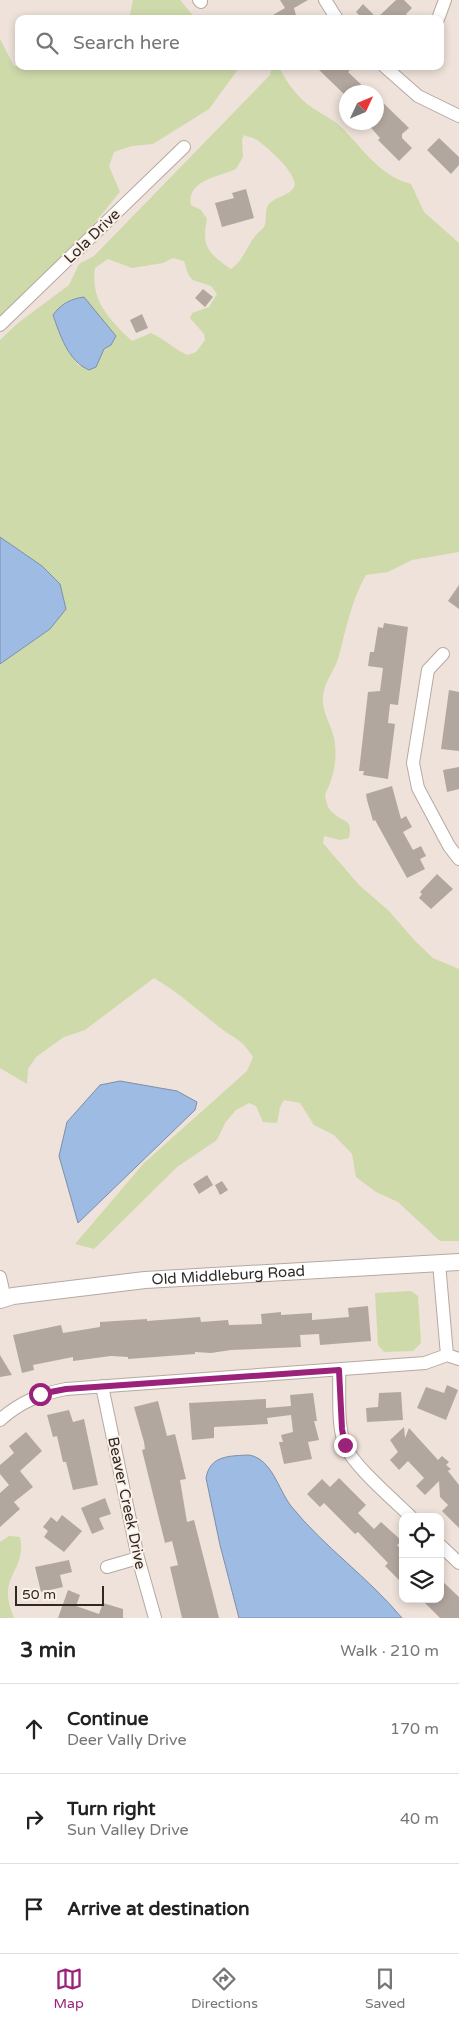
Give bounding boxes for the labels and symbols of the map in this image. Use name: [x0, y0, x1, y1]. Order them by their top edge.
north arrow: [339, 85, 384, 130]
street label: Lola Drive: [60, 205, 124, 267]
street label: Old Middleburg Road: [151, 1262, 306, 1289]
route start: [29, 1383, 52, 1406]
route end: [334, 1434, 357, 1457]
street label: Beaver Creek Drive: [104, 1435, 150, 1571]
scale bar: [15, 1583, 104, 1606]

